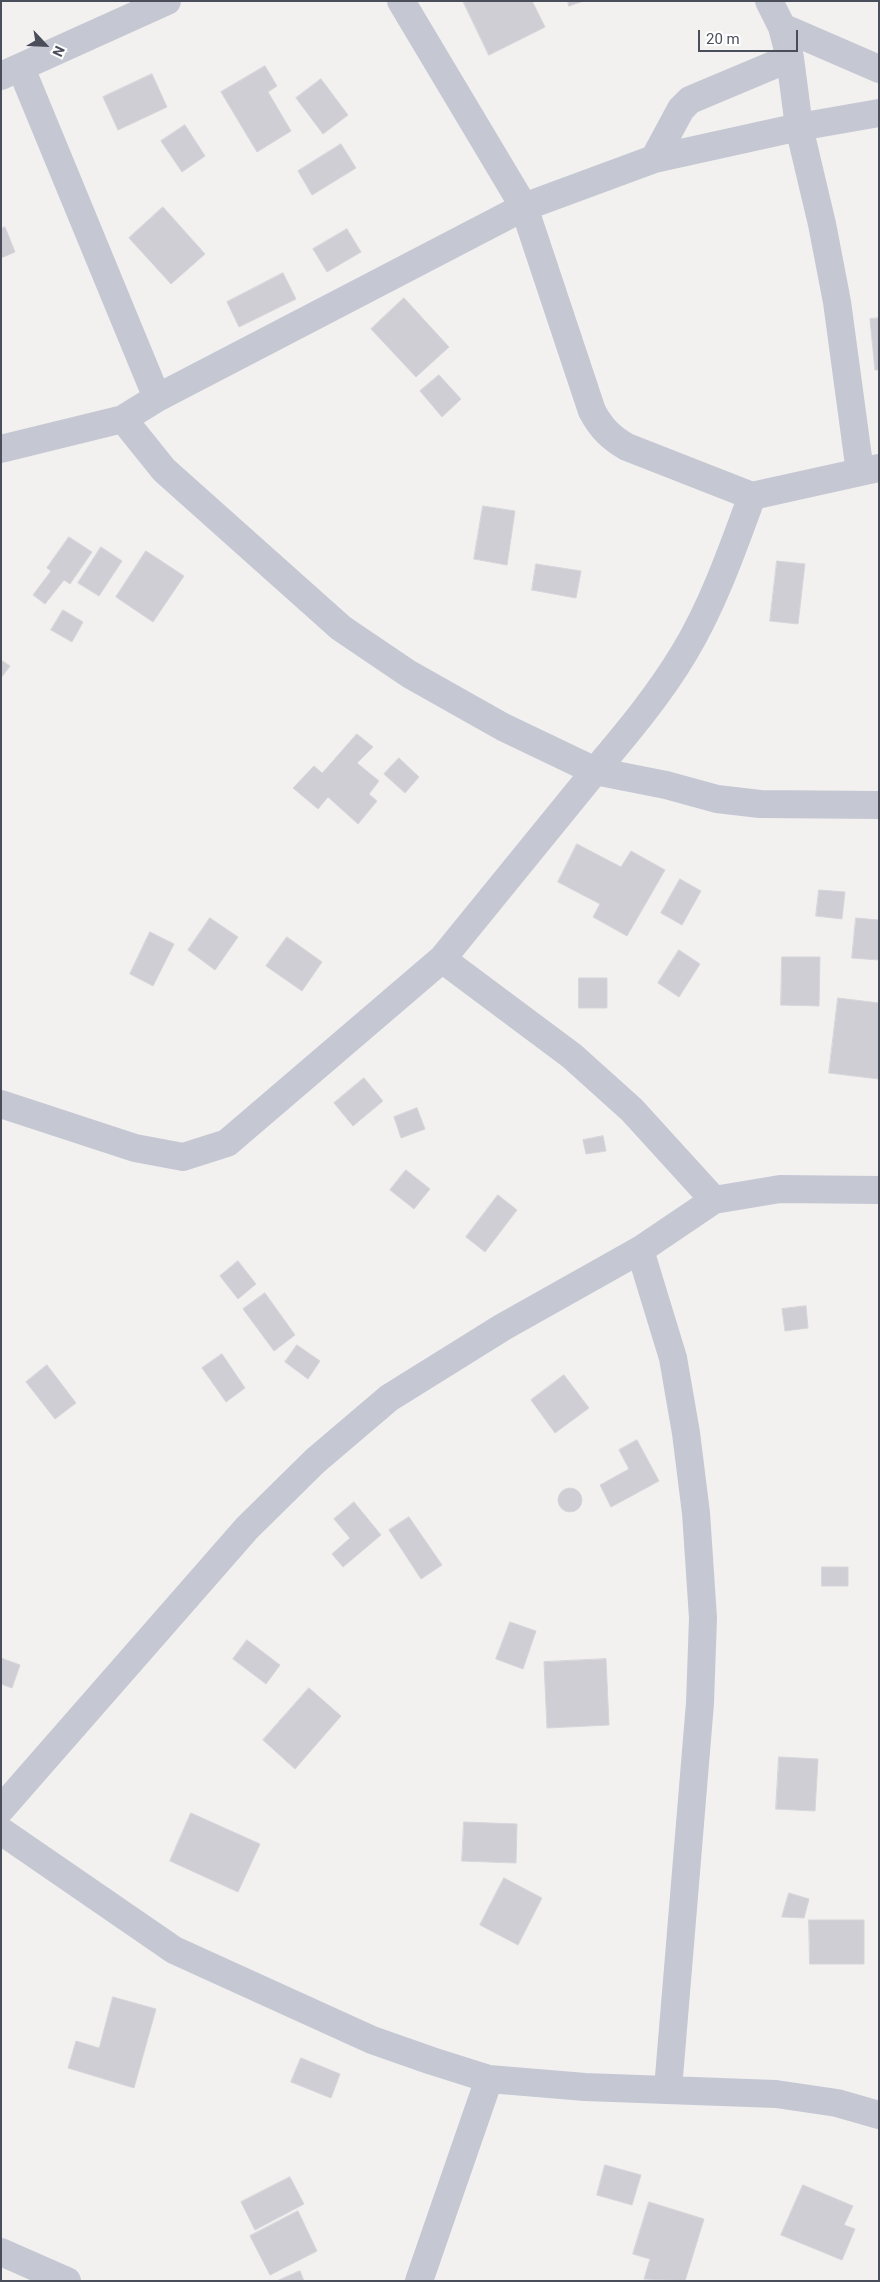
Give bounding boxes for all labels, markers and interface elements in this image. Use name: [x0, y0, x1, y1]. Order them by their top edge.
north arrow: [20, 20, 70, 70]
scale bar: [700, 20, 800, 52]
text: 20 m: [706, 30, 740, 48]
text: N: [49, 43, 68, 59]

